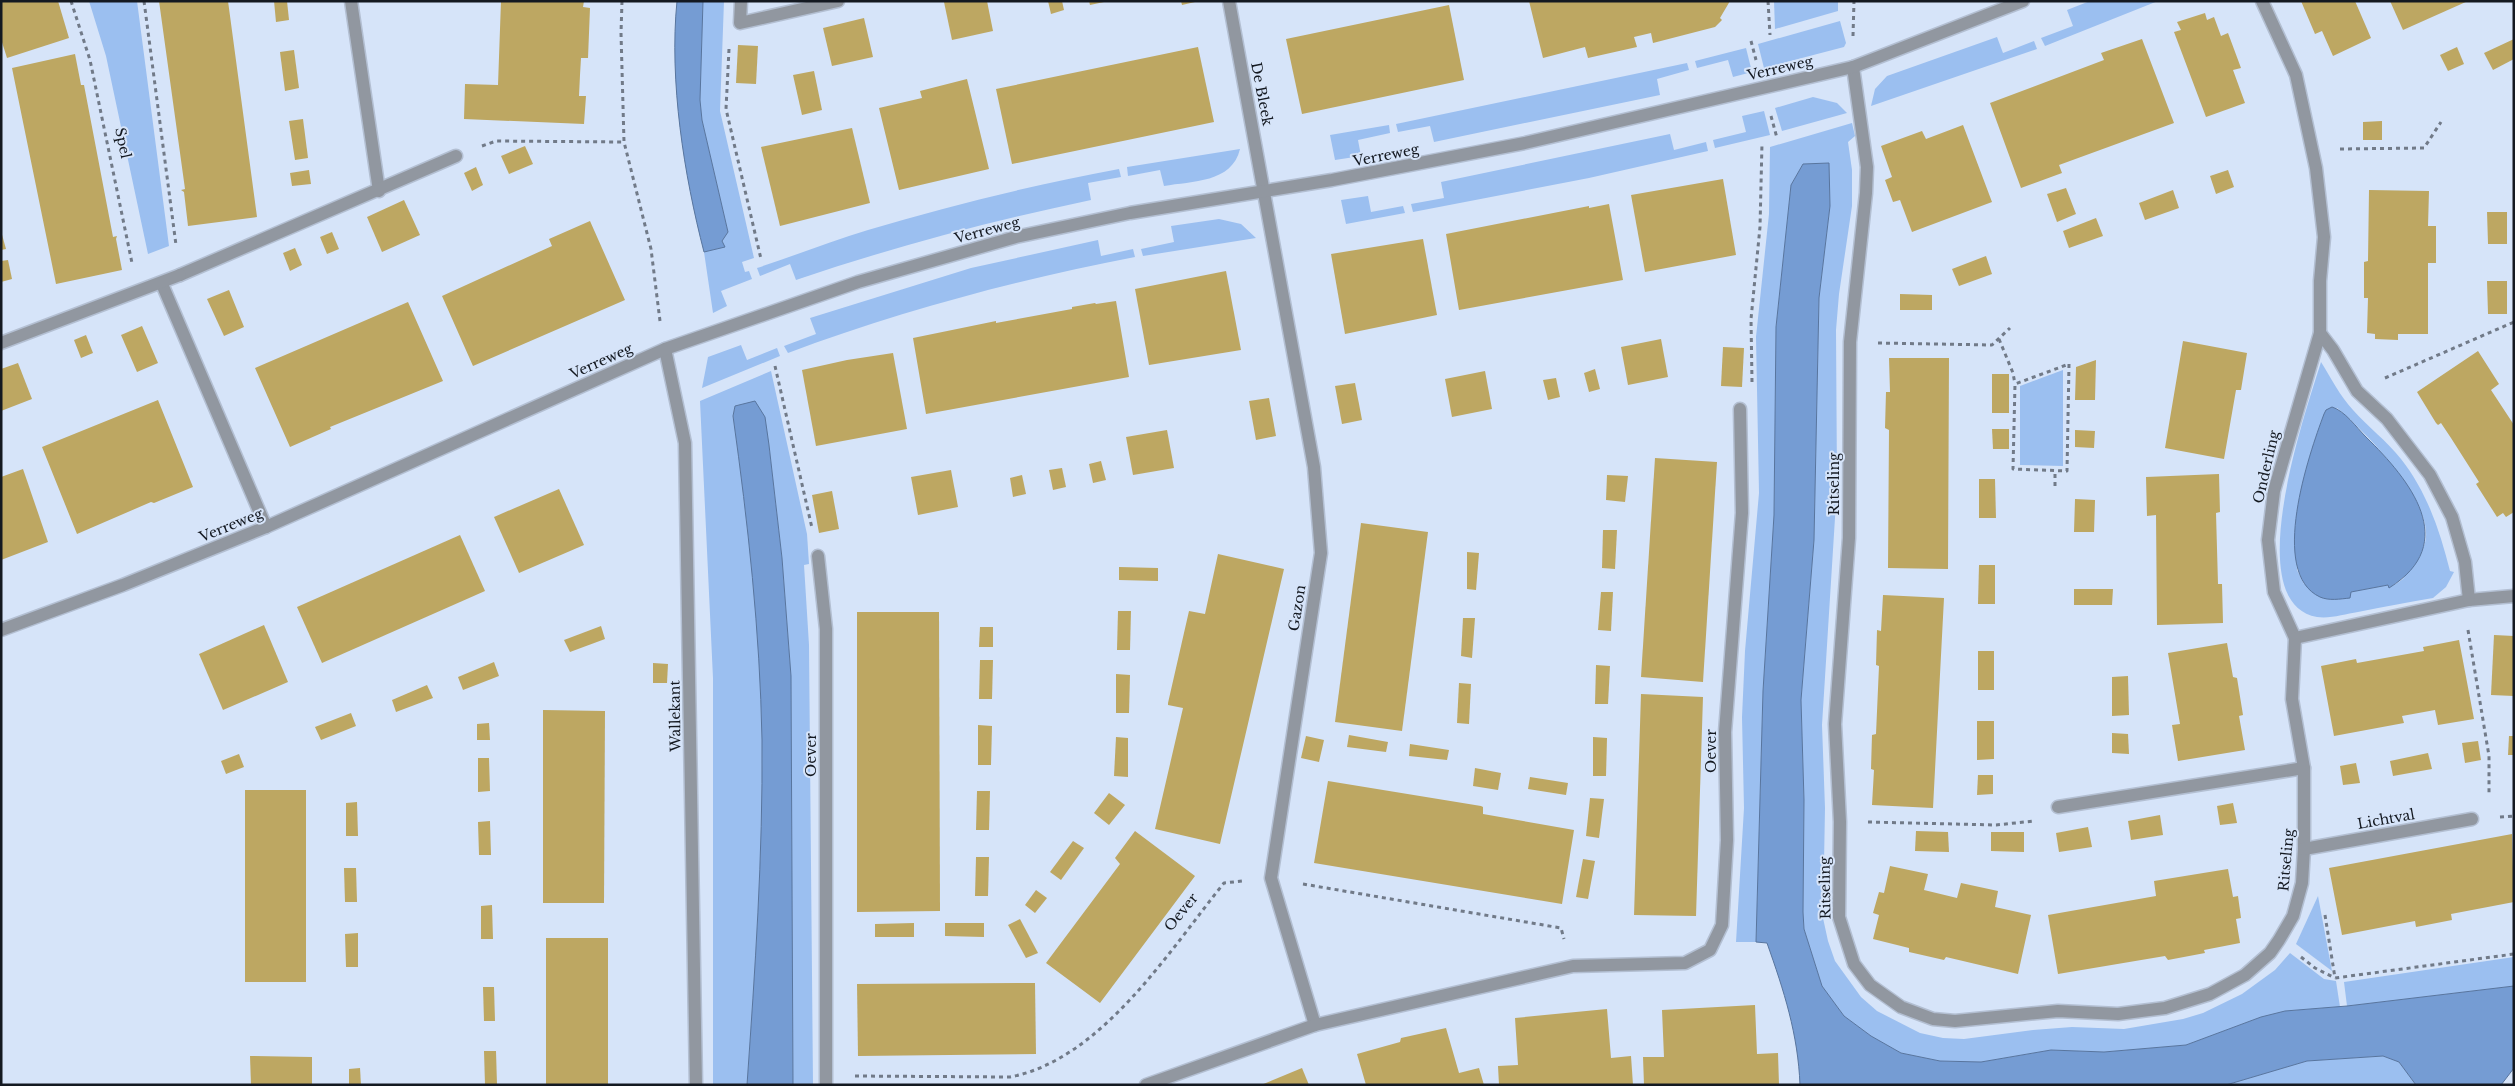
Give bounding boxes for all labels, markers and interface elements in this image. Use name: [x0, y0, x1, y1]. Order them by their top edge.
street label: Verreweg: [1744, 52, 1815, 85]
street label: De Bleek: [1247, 61, 1277, 128]
street label: Spel: [111, 126, 135, 160]
street label: Verreweg: [1350, 140, 1421, 170]
street label: Verreweg: [951, 212, 1022, 248]
street label: Verreweg: [566, 339, 636, 383]
street label: Onderling: [2249, 428, 2283, 505]
street label: Ritseling: [1825, 452, 1843, 515]
street label: Verreweg: [196, 504, 266, 546]
street label: Gazon: [1284, 583, 1310, 632]
street label: Wallekant: [665, 679, 685, 753]
street label: Oever: [1702, 729, 1720, 773]
street label: Oever: [802, 733, 820, 777]
street label: Lichtval: [2356, 805, 2417, 833]
street label: Ritseling: [2274, 827, 2298, 892]
street label: Ritseling: [1815, 856, 1835, 920]
street label: Oever: [1160, 889, 1202, 935]

